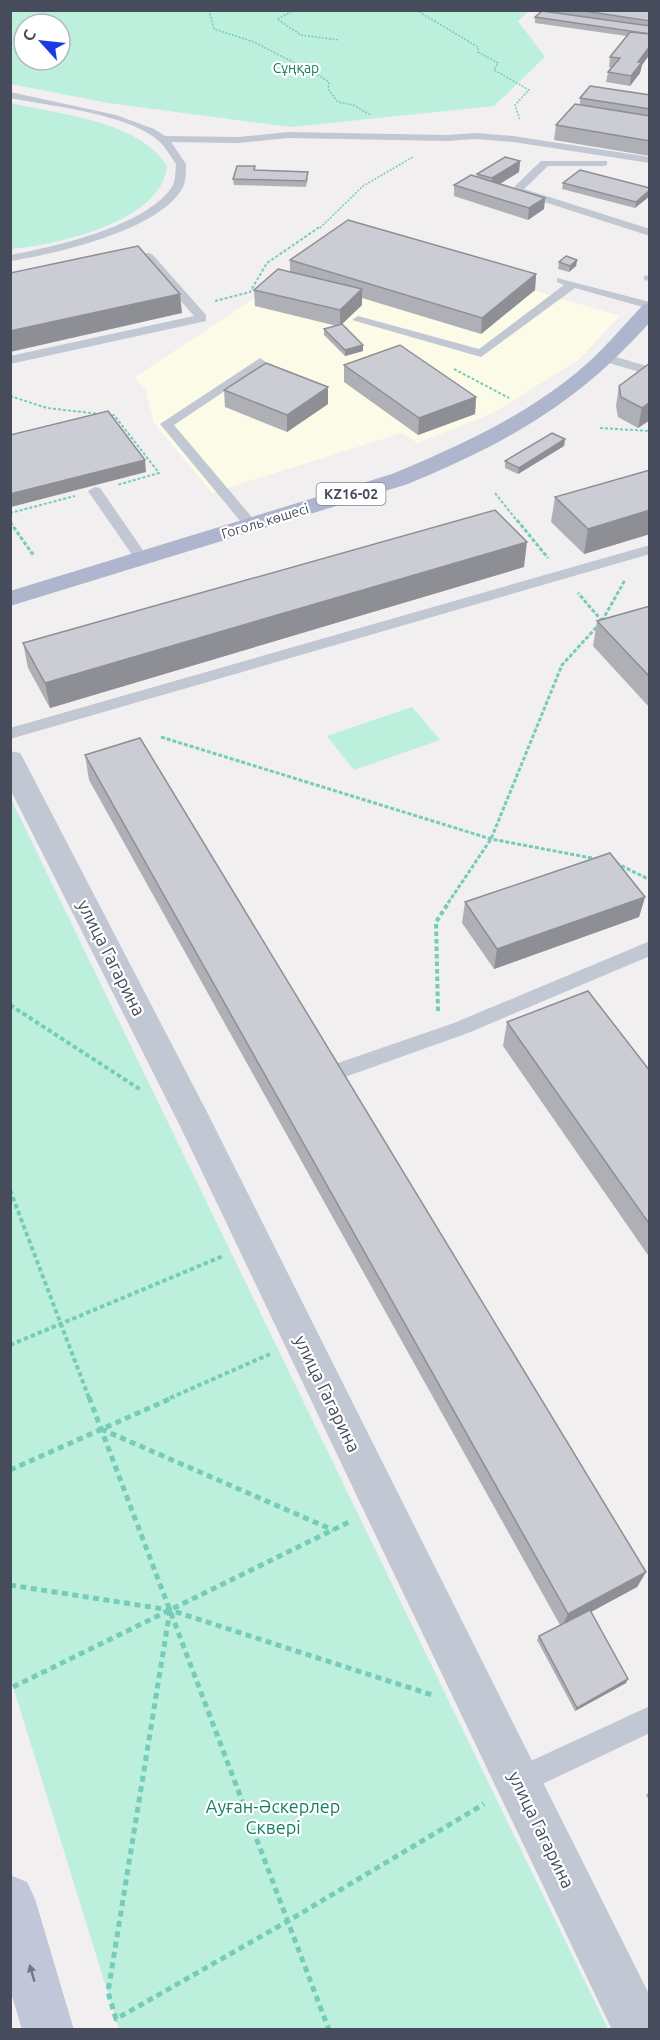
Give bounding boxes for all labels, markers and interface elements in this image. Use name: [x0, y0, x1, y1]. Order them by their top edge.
north arrow: [12, 12, 72, 72]
text: С: [18, 27, 39, 44]
park label: Сұңқар: [273, 60, 319, 76]
road number: KZ16-02: [316, 483, 386, 505]
street label: Гоголь көшесі: [219, 500, 311, 542]
street label: улица Гагарина: [74, 896, 150, 1019]
street label: улица Гагарина: [291, 1332, 365, 1455]
street label: улица Гагарина: [505, 1768, 579, 1891]
park label: Ауған-Әскерлер Сквері: [206, 1796, 340, 1837]
one-way arrow: [27, 1964, 36, 1982]

